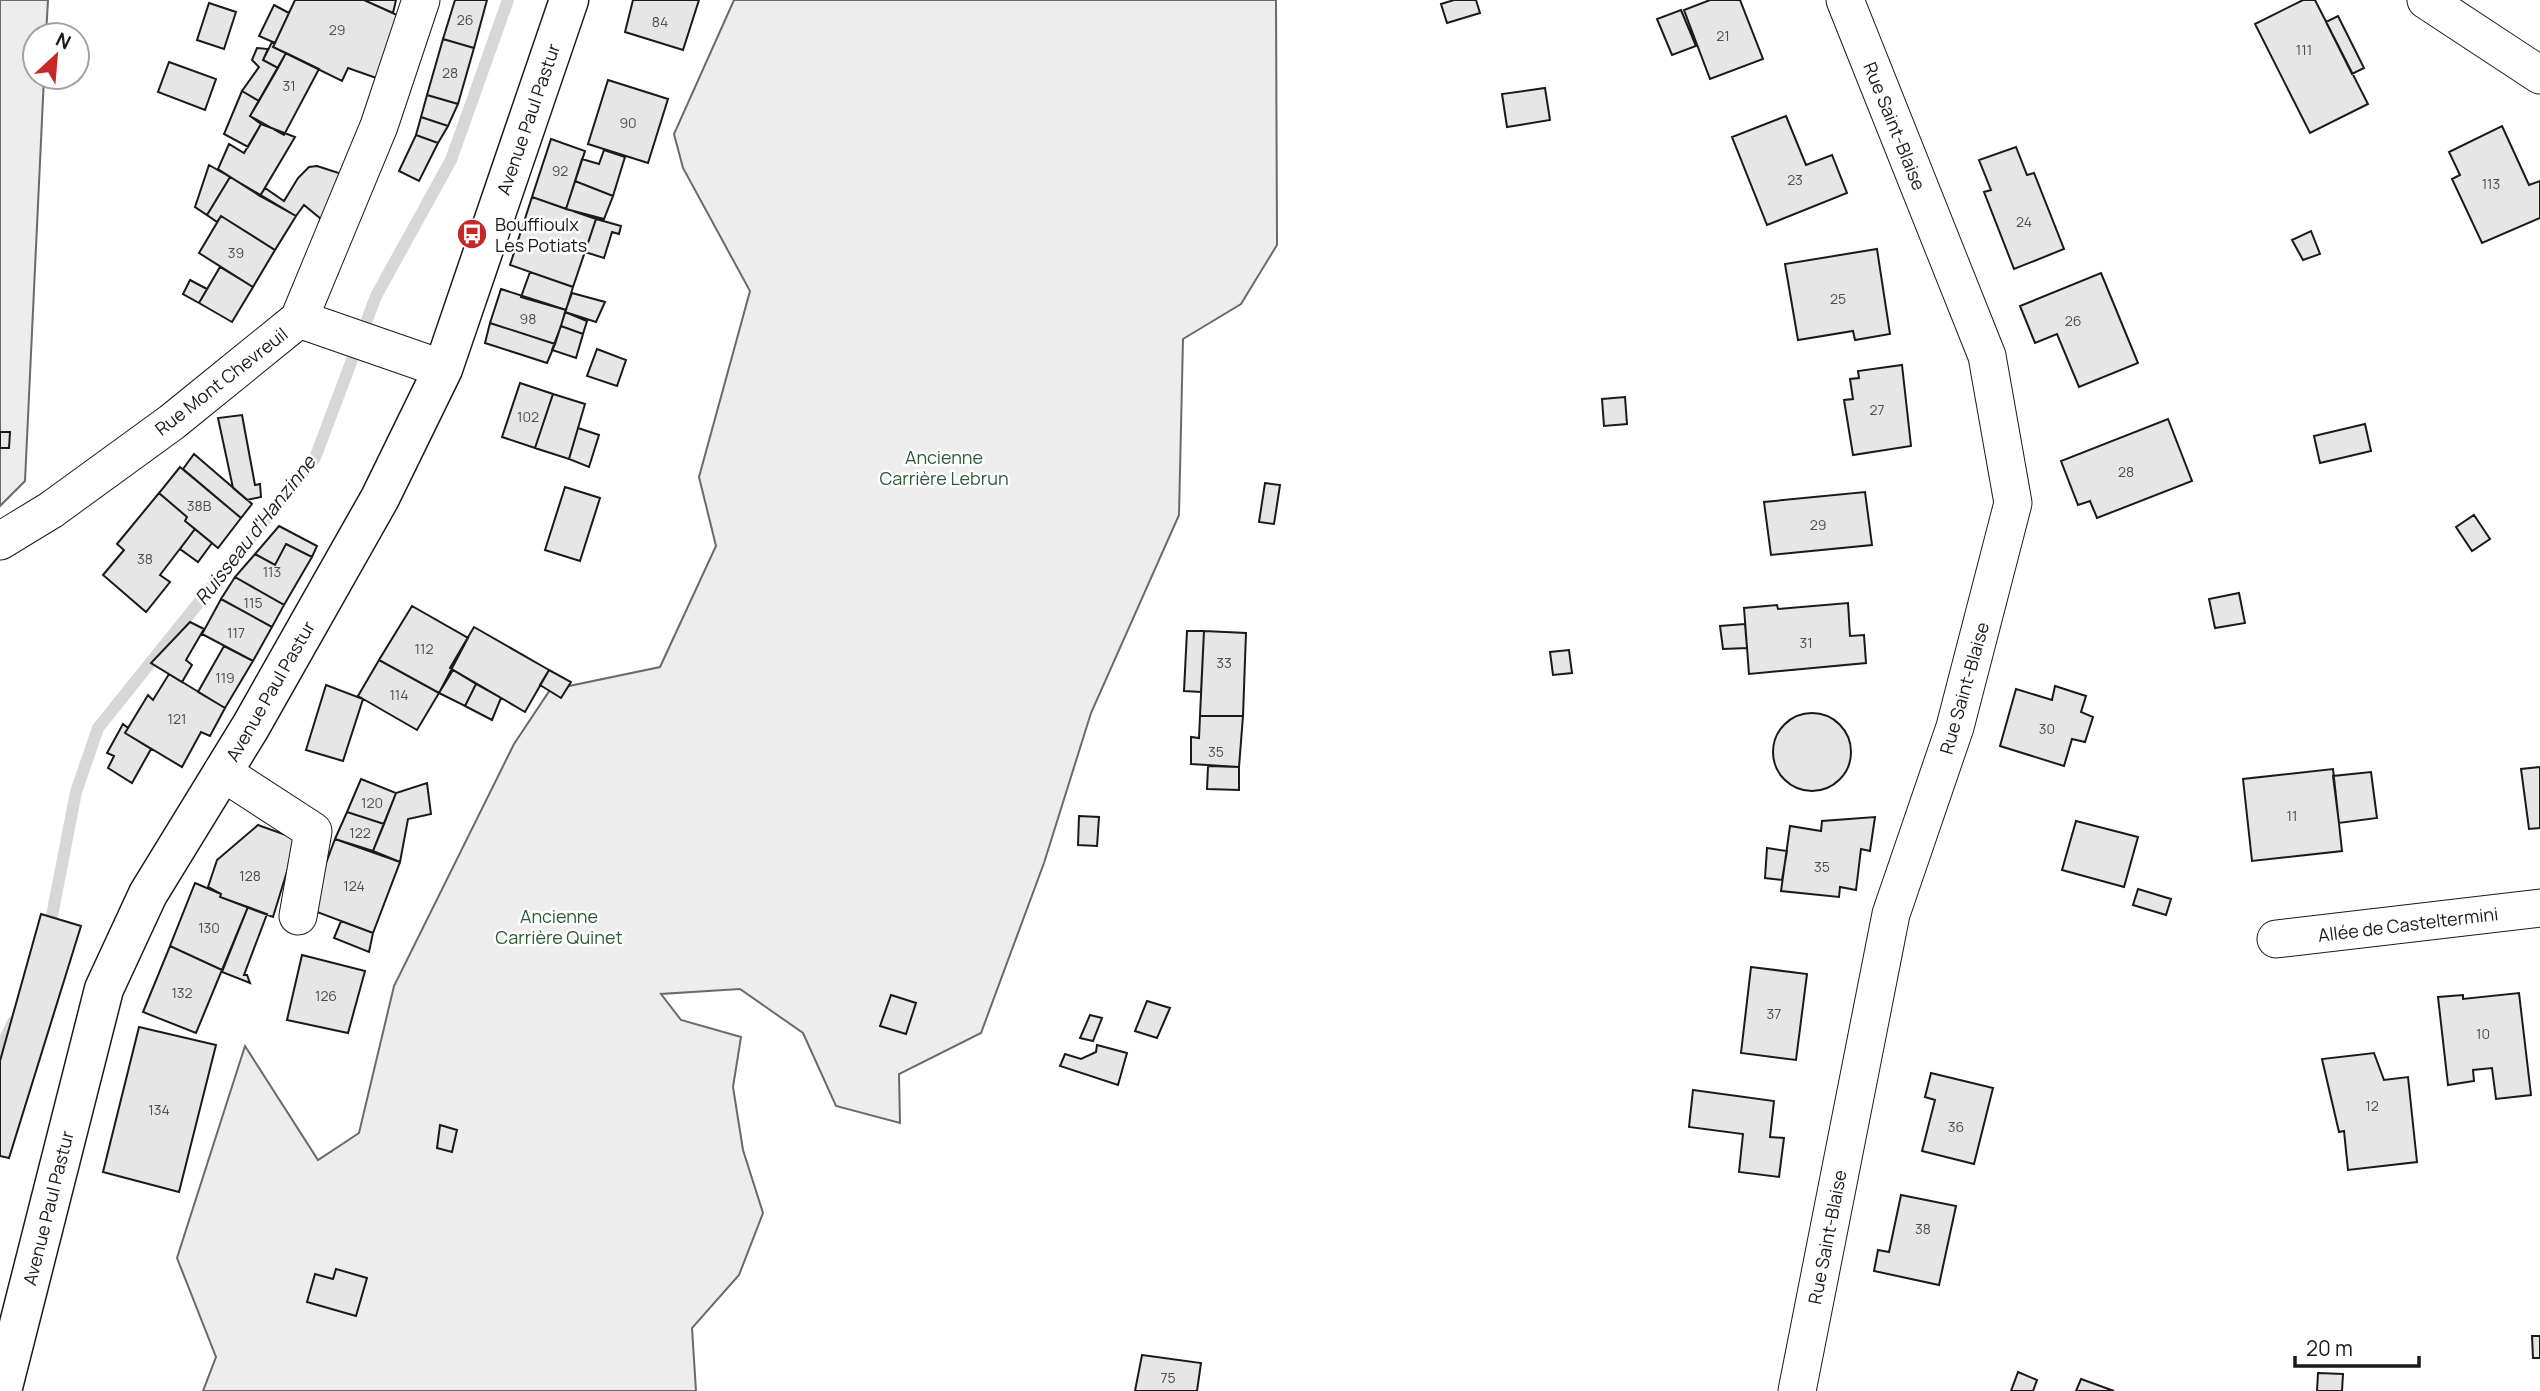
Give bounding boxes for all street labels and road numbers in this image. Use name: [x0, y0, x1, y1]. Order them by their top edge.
street label: Avenue Paul Pastur: [491, 40, 565, 198]
street label: Rue Saint-Blaise: [1858, 58, 1932, 194]
street label: Rue Mont Chevreuil: [150, 322, 292, 440]
street label: Avenue Paul Pastur: [220, 616, 320, 766]
street label: Rue Saint-Blaise: [1934, 619, 1994, 757]
street label: Allée de Casteltermini: [2317, 901, 2499, 947]
street label: Avenue Paul Pastur: [17, 1128, 79, 1288]
street label: Rue Saint-Blaise: [1802, 1168, 1852, 1306]

